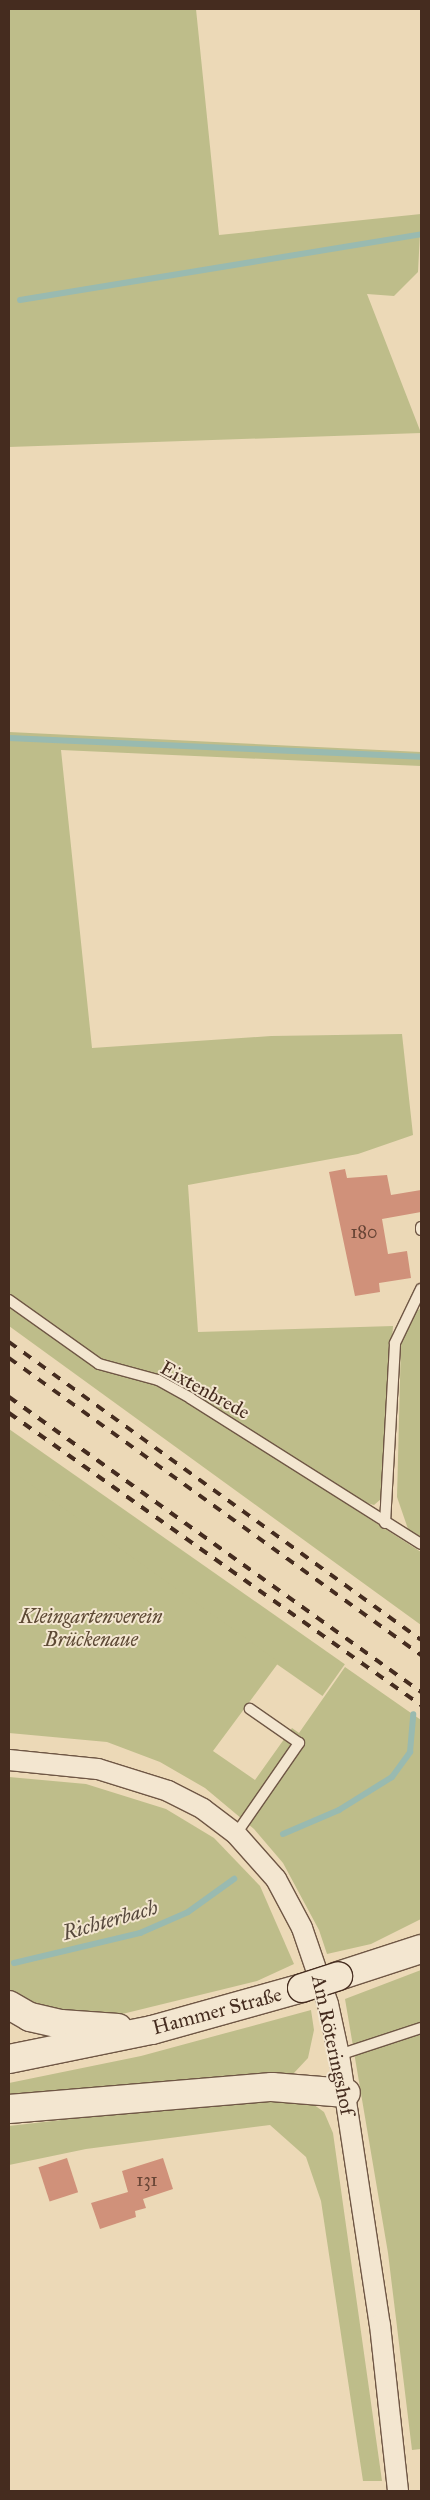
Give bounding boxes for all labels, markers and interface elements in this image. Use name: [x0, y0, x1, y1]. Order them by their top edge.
house number: 180: [350, 1221, 378, 1243]
street label: Eixtenbrede: [156, 1356, 254, 1424]
park label: Kleingartenverein Brückenaue: [19, 1604, 163, 1651]
water label: Richterbach: [59, 1894, 161, 1946]
street label: Am Röteringshof: [306, 1973, 360, 2117]
street label: Hammer Straße: [150, 1982, 284, 2040]
house number: 131: [136, 2169, 158, 2191]

